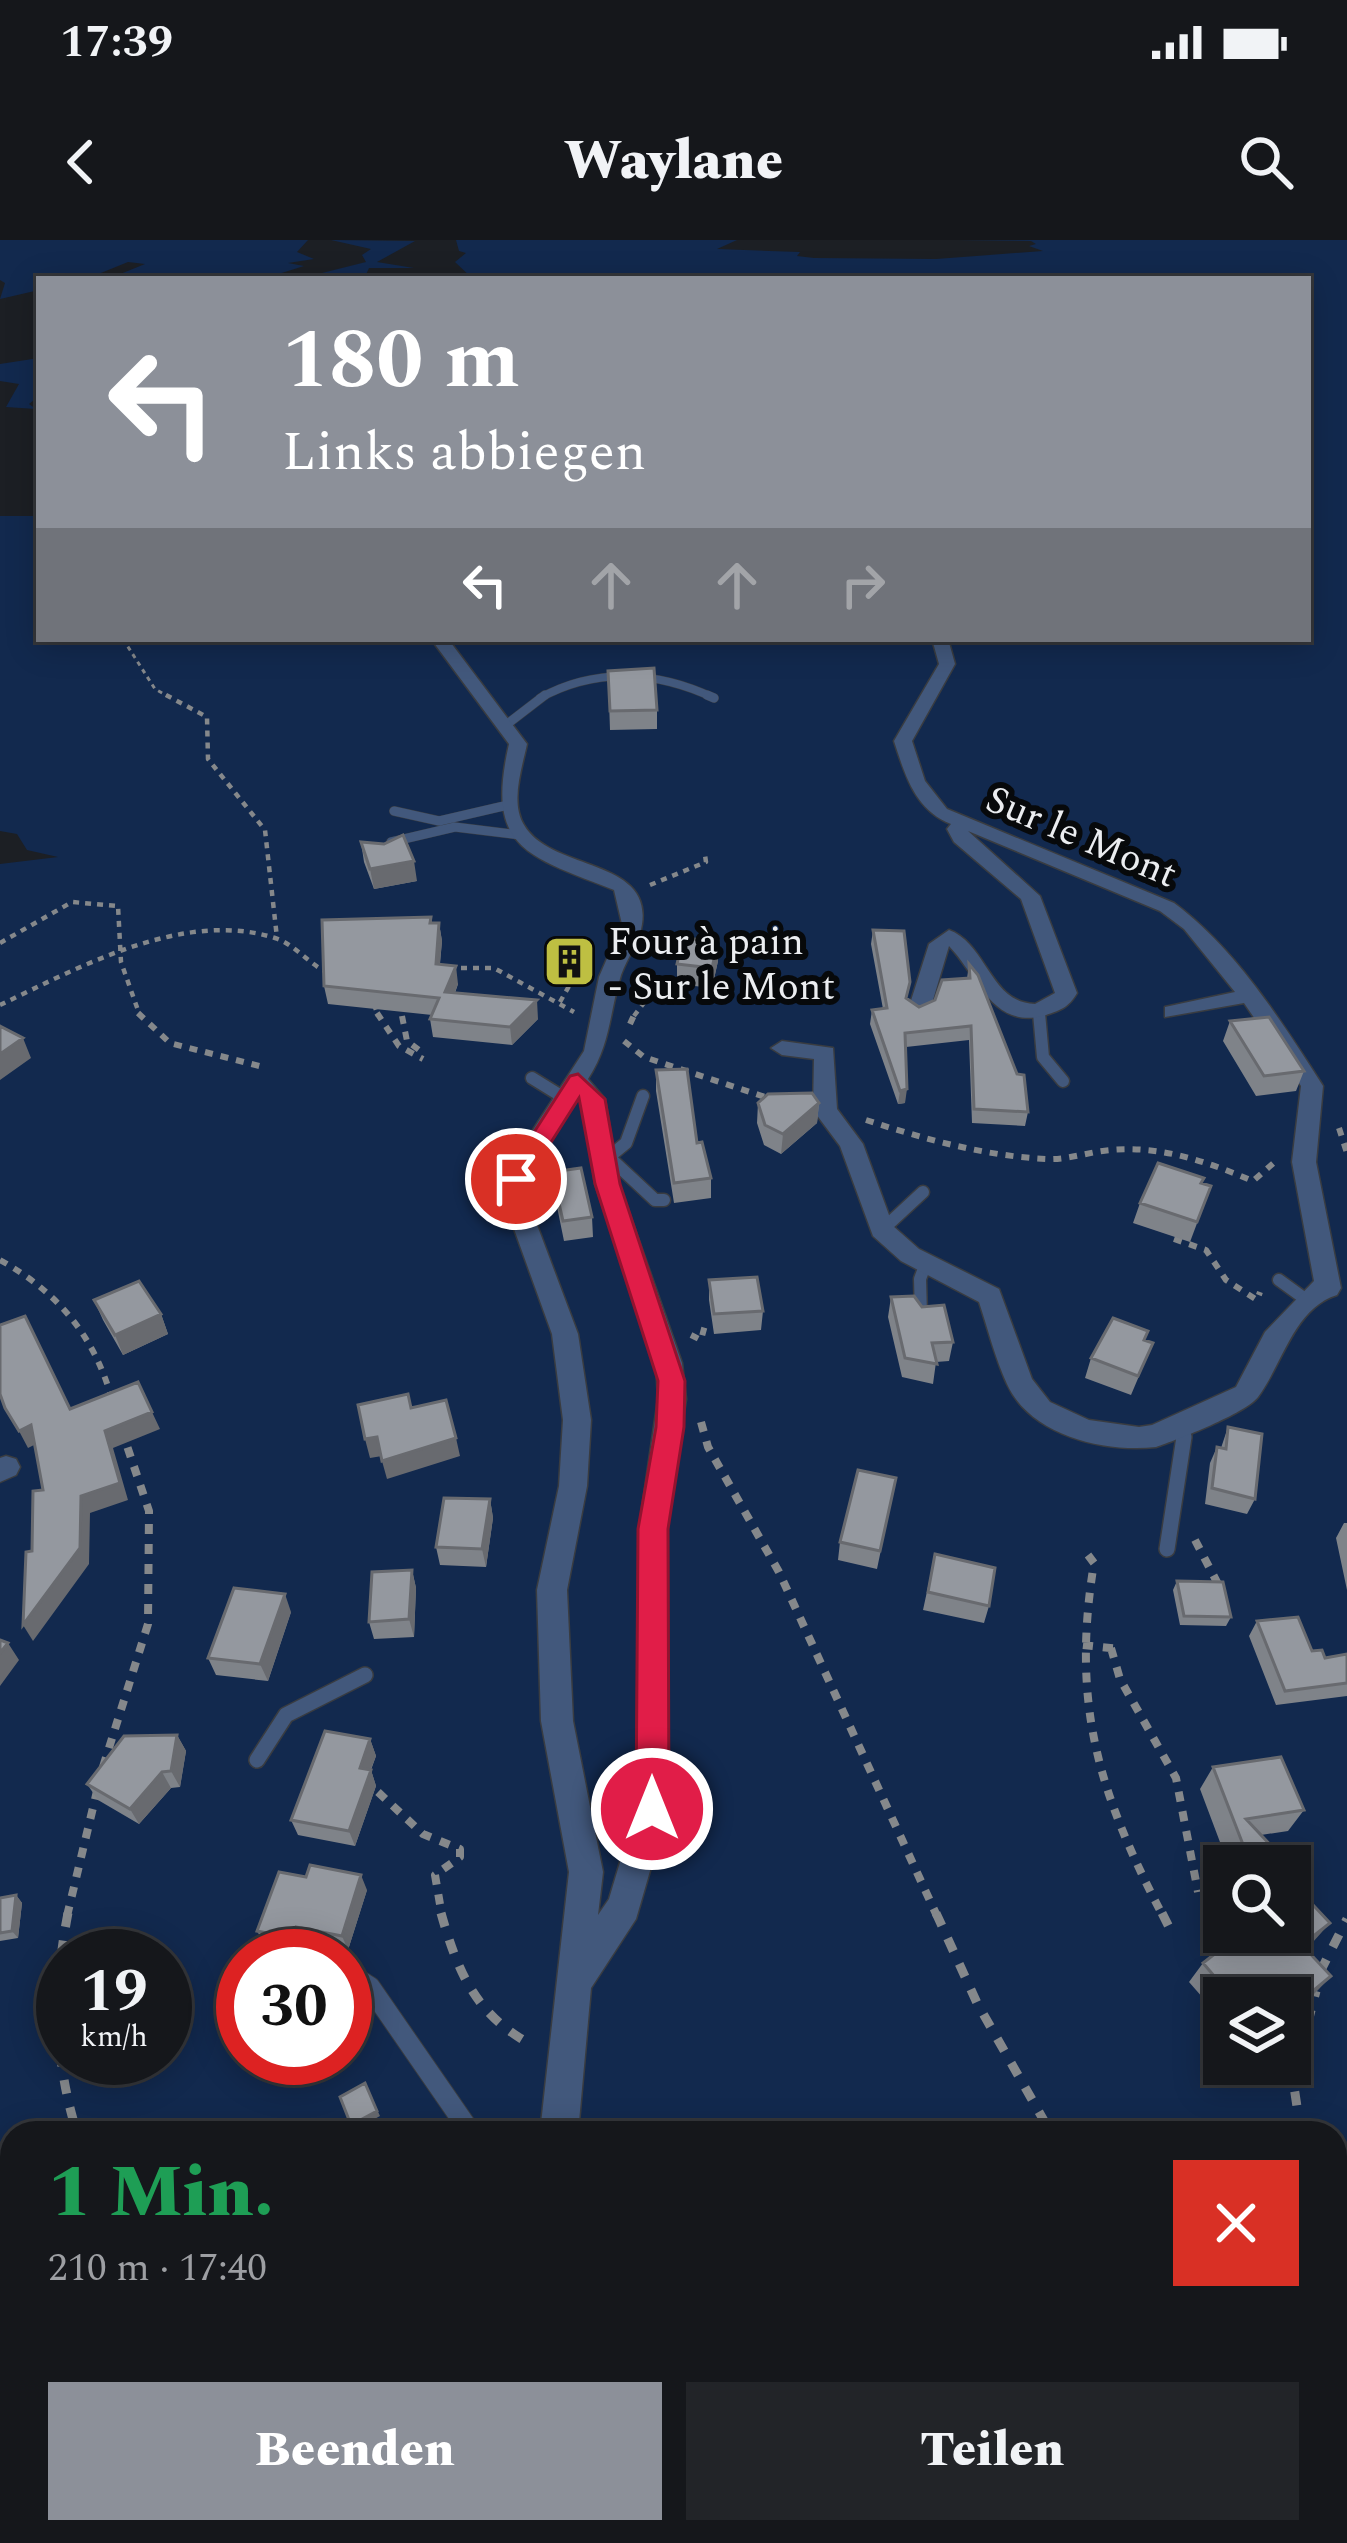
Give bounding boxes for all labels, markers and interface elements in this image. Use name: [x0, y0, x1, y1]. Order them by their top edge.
text: 17:39: [60, 8, 173, 77]
text: Waylane: [564, 121, 783, 203]
icon: back: [48, 129, 114, 195]
icon: search: [1233, 129, 1299, 195]
text: 180 m: [282, 297, 520, 425]
icon: left: [84, 324, 240, 480]
text: Links abbiegen: [282, 412, 646, 494]
icon: left: [452, 552, 518, 618]
icon: ahead: [578, 552, 644, 618]
icon: ahead: [704, 552, 770, 618]
icon: right: [830, 552, 896, 618]
street label: Sur le Mont: [976, 771, 1186, 904]
place label: Four à pain - Sur le Mont: [608, 913, 835, 1017]
building icon: Four à pain - Sur le Mont: [541, 934, 597, 990]
pin: [465, 1128, 567, 1230]
icon: arrive: [483, 1146, 549, 1212]
position arrow: [589, 1746, 715, 1872]
map controls: [1203, 1845, 1311, 2085]
button: search: [1203, 1845, 1311, 1953]
speed limit sign: 30: [216, 1929, 372, 2085]
text: 19: [80, 1946, 148, 2038]
button: layers: [1203, 1977, 1311, 2085]
text: km/h: [80, 2014, 148, 2060]
text: 1 Min.: [48, 2139, 274, 2248]
button: close: [1173, 2160, 1299, 2286]
text: 210 m · 17:40: [48, 2239, 267, 2298]
button: Beenden: [48, 2382, 662, 2520]
button: Teilen: [686, 2382, 1299, 2520]

